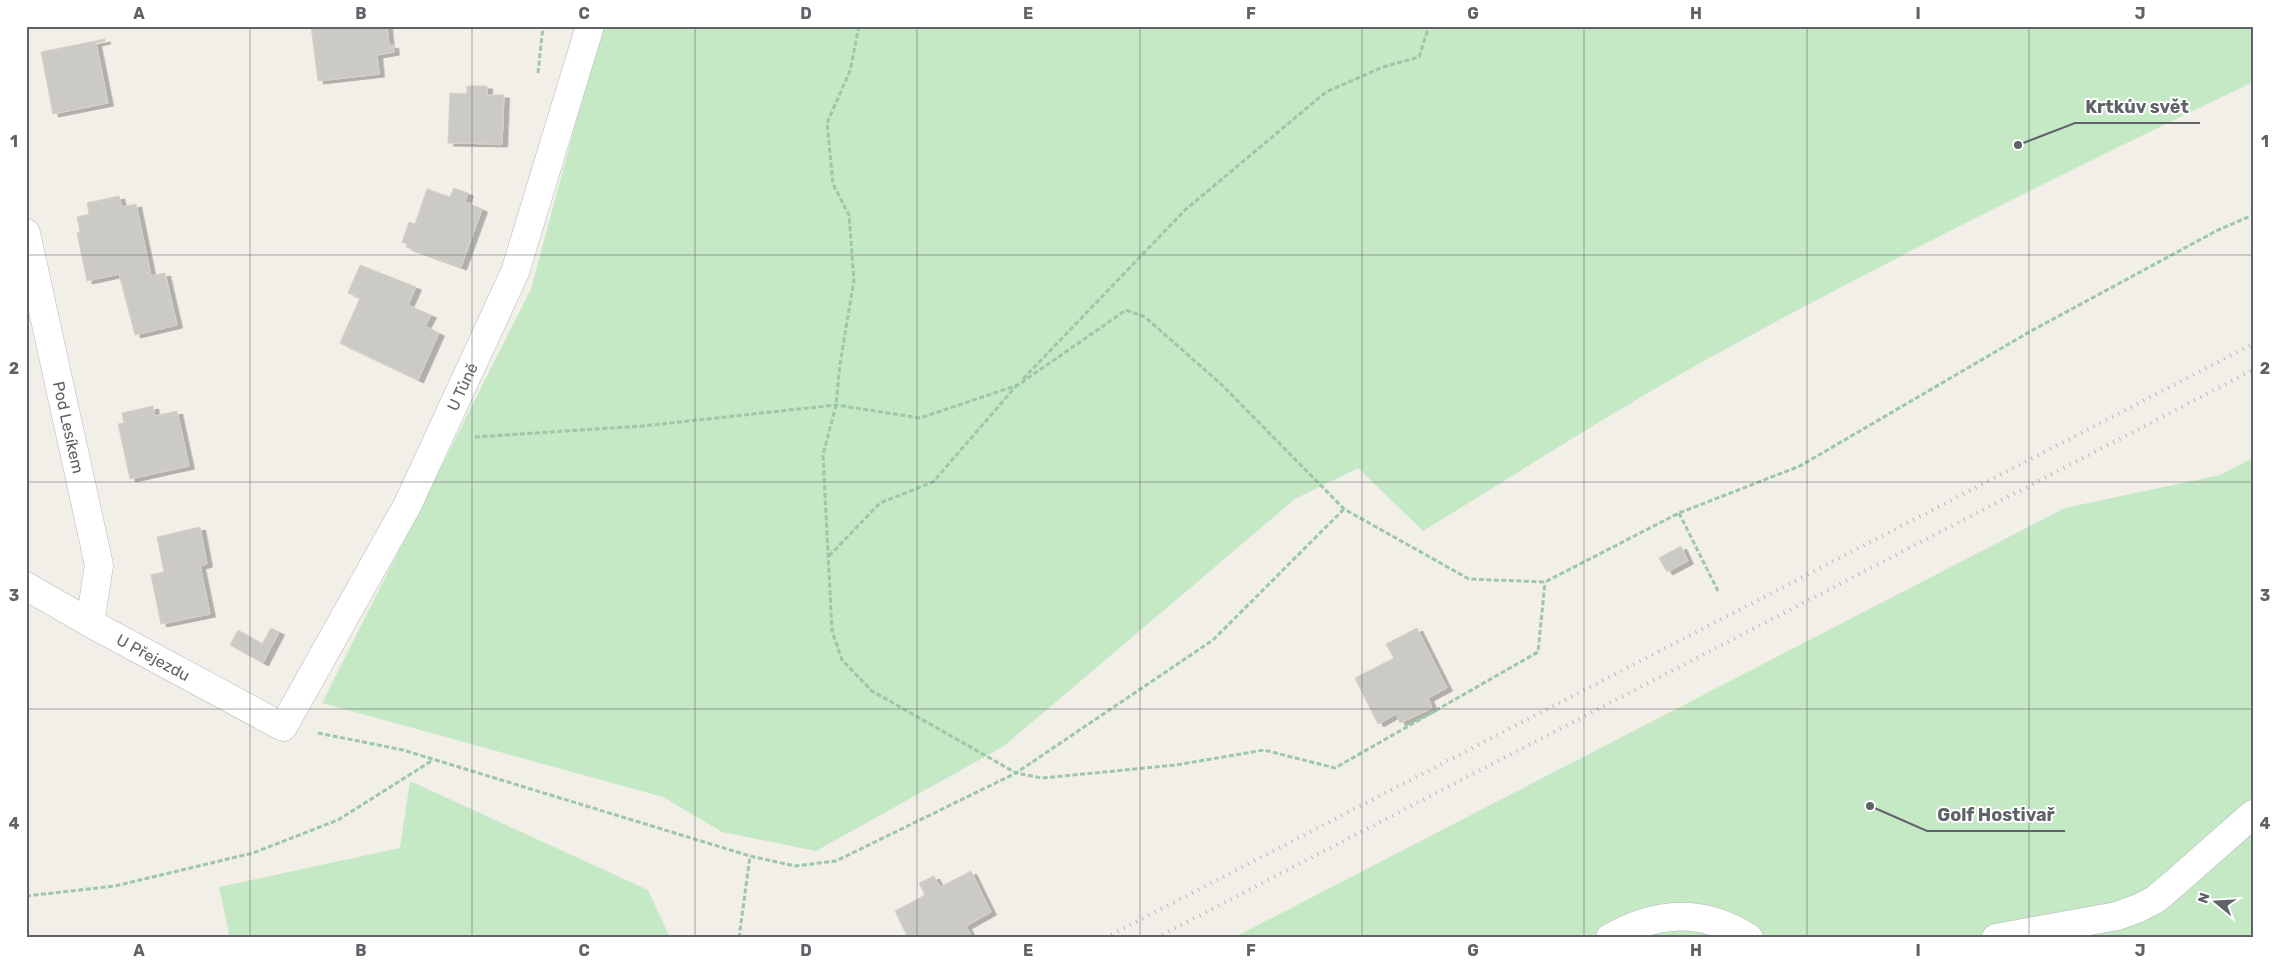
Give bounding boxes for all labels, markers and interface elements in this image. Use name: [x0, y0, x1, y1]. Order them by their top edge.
text: A: [133, 4, 145, 23]
text: B: [355, 4, 367, 23]
text: C: [578, 4, 590, 23]
text: D: [800, 4, 812, 23]
text: E: [1023, 4, 1033, 23]
text: F: [1246, 4, 1256, 23]
text: G: [1467, 4, 1479, 23]
text: H: [1690, 4, 1702, 23]
text: I: [1915, 4, 1921, 23]
text: J: [2135, 4, 2145, 23]
callout: Krtkův svět: [2075, 90, 2200, 123]
text: Krtkův svět: [2085, 96, 2189, 118]
text: 1: [10, 132, 18, 151]
text: 1: [2261, 132, 2269, 151]
text: 2: [9, 359, 19, 378]
text: 2: [2260, 359, 2270, 378]
street label: U Tůně: [443, 360, 482, 414]
street label: Pod Lesíkem: [49, 380, 88, 475]
text: 3: [9, 586, 19, 605]
text: 3: [2260, 586, 2270, 605]
street label: U Přejezdu: [113, 630, 193, 685]
callout: Golf Hostivař: [1927, 798, 2065, 831]
text: Golf Hostivař: [1937, 804, 2055, 826]
text: 4: [9, 814, 20, 833]
text: 4: [2260, 814, 2271, 833]
north arrow: [2192, 876, 2242, 926]
text: N: [2194, 891, 2214, 906]
text: A: [133, 941, 145, 960]
text: B: [355, 941, 367, 960]
text: C: [578, 941, 590, 960]
text: D: [800, 941, 812, 960]
text: E: [1023, 941, 1033, 960]
text: F: [1246, 941, 1256, 960]
text: G: [1467, 941, 1479, 960]
text: H: [1690, 941, 1702, 960]
text: I: [1915, 941, 1921, 960]
text: J: [2135, 941, 2145, 960]

